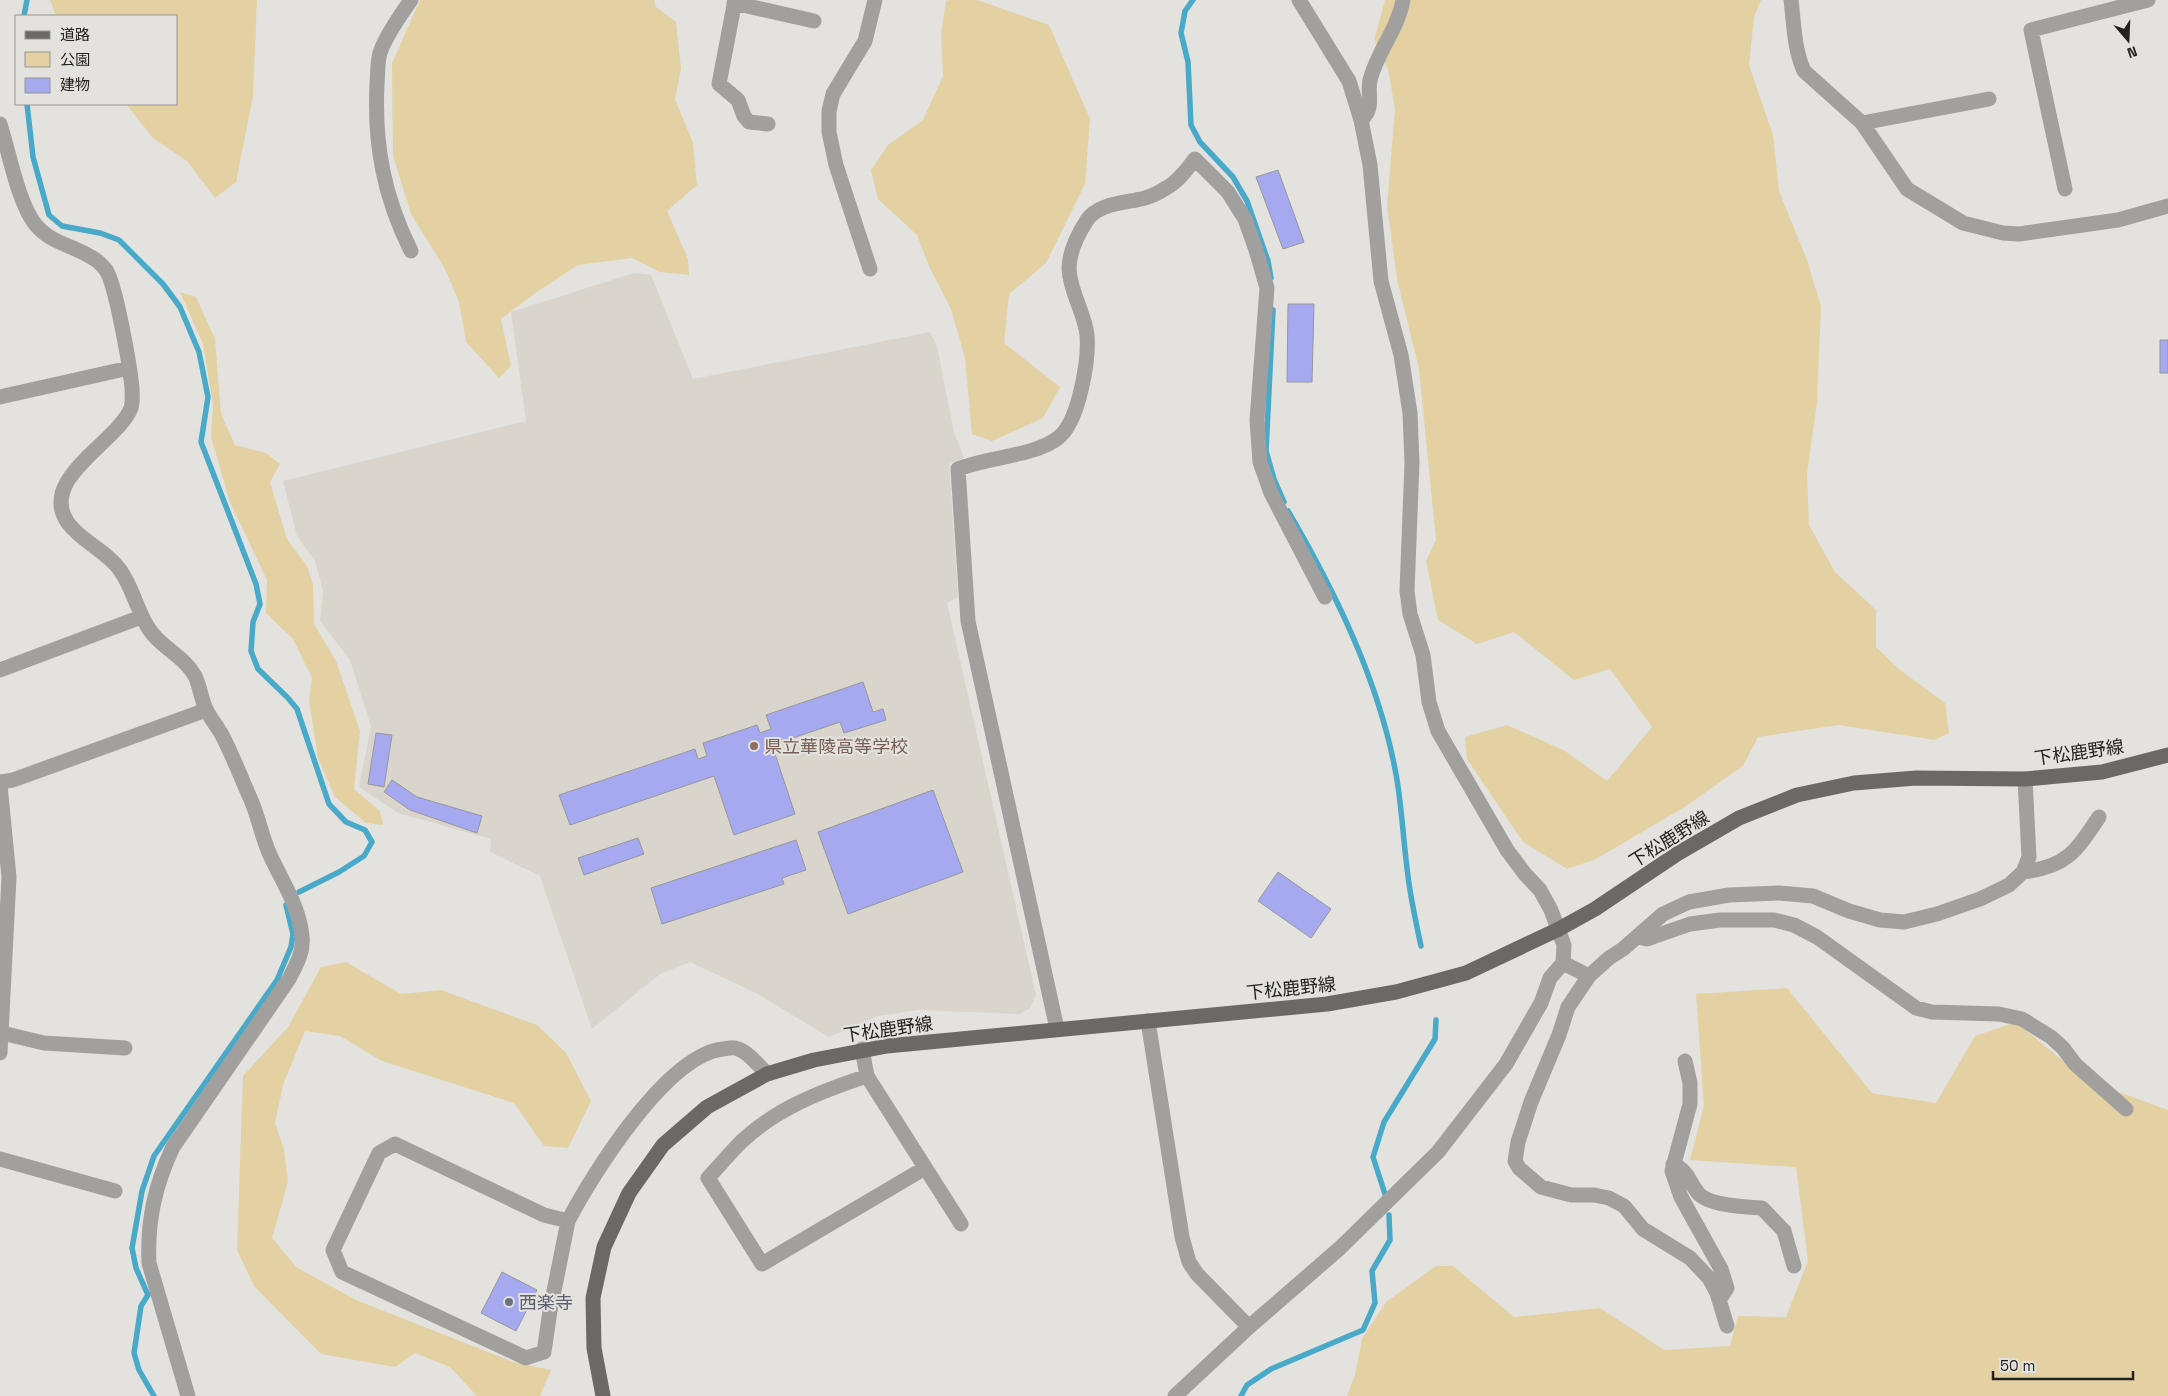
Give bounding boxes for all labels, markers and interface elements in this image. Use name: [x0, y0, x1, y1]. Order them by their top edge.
legend: [15, 15, 178, 105]
north arrow: [2103, 15, 2153, 65]
text: 道路: [60, 25, 90, 44]
text: N: [2125, 42, 2140, 62]
text: 公園: [60, 50, 90, 69]
text: 建物: [60, 75, 90, 94]
street label: 下松鹿野線: [2033, 734, 2125, 770]
place label: 県立華陵高等学校: [764, 735, 908, 758]
marker: 県立華陵高等学校: [748, 740, 760, 752]
street label: 下松鹿野線: [1625, 805, 1713, 873]
street label: 下松鹿野線: [1245, 972, 1337, 1004]
street label: 下松鹿野線: [842, 1011, 934, 1047]
place label: 西楽寺: [519, 1291, 573, 1314]
marker: 西楽寺: [503, 1296, 515, 1308]
scale bar: [1993, 1348, 2133, 1380]
text: 50 m: [2000, 1356, 2035, 1375]

